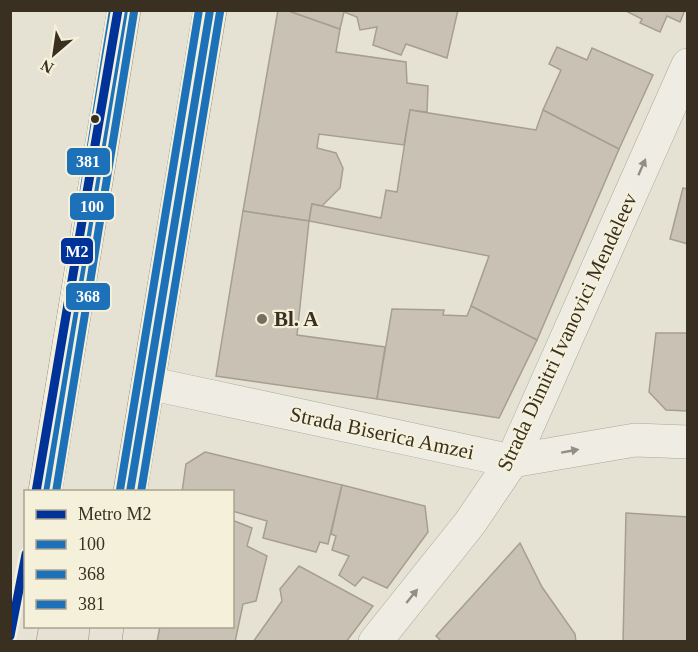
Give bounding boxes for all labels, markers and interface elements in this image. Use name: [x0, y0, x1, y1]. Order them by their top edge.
north arrow: [24, 24, 84, 84]
text: N: [37, 56, 56, 77]
unlabelled marker: [89, 113, 101, 125]
line badge: 381: [66, 147, 111, 176]
text: 381: [76, 153, 100, 170]
one-way arrow: [637, 159, 646, 176]
street label: Strada Dimitri Ivanovici Mendeleev: [492, 189, 642, 475]
line badge: 100: [69, 192, 115, 221]
text: 100: [80, 198, 104, 215]
line badge: M2: [60, 237, 94, 265]
text: M2: [65, 243, 89, 260]
line badge: 368: [65, 282, 111, 311]
text: 368: [76, 288, 100, 305]
place label: Bl. A: [274, 307, 319, 331]
marker: Bl. A: [255, 312, 269, 326]
street label: Strada Biserica Amzei: [288, 402, 476, 464]
one-way arrow: [561, 446, 580, 455]
legend: [24, 490, 234, 628]
text: Metro M2: [78, 504, 152, 524]
text: 100: [78, 534, 105, 554]
text: 368: [78, 564, 105, 584]
one-way arrow: [405, 588, 418, 604]
text: 381: [78, 594, 105, 614]

